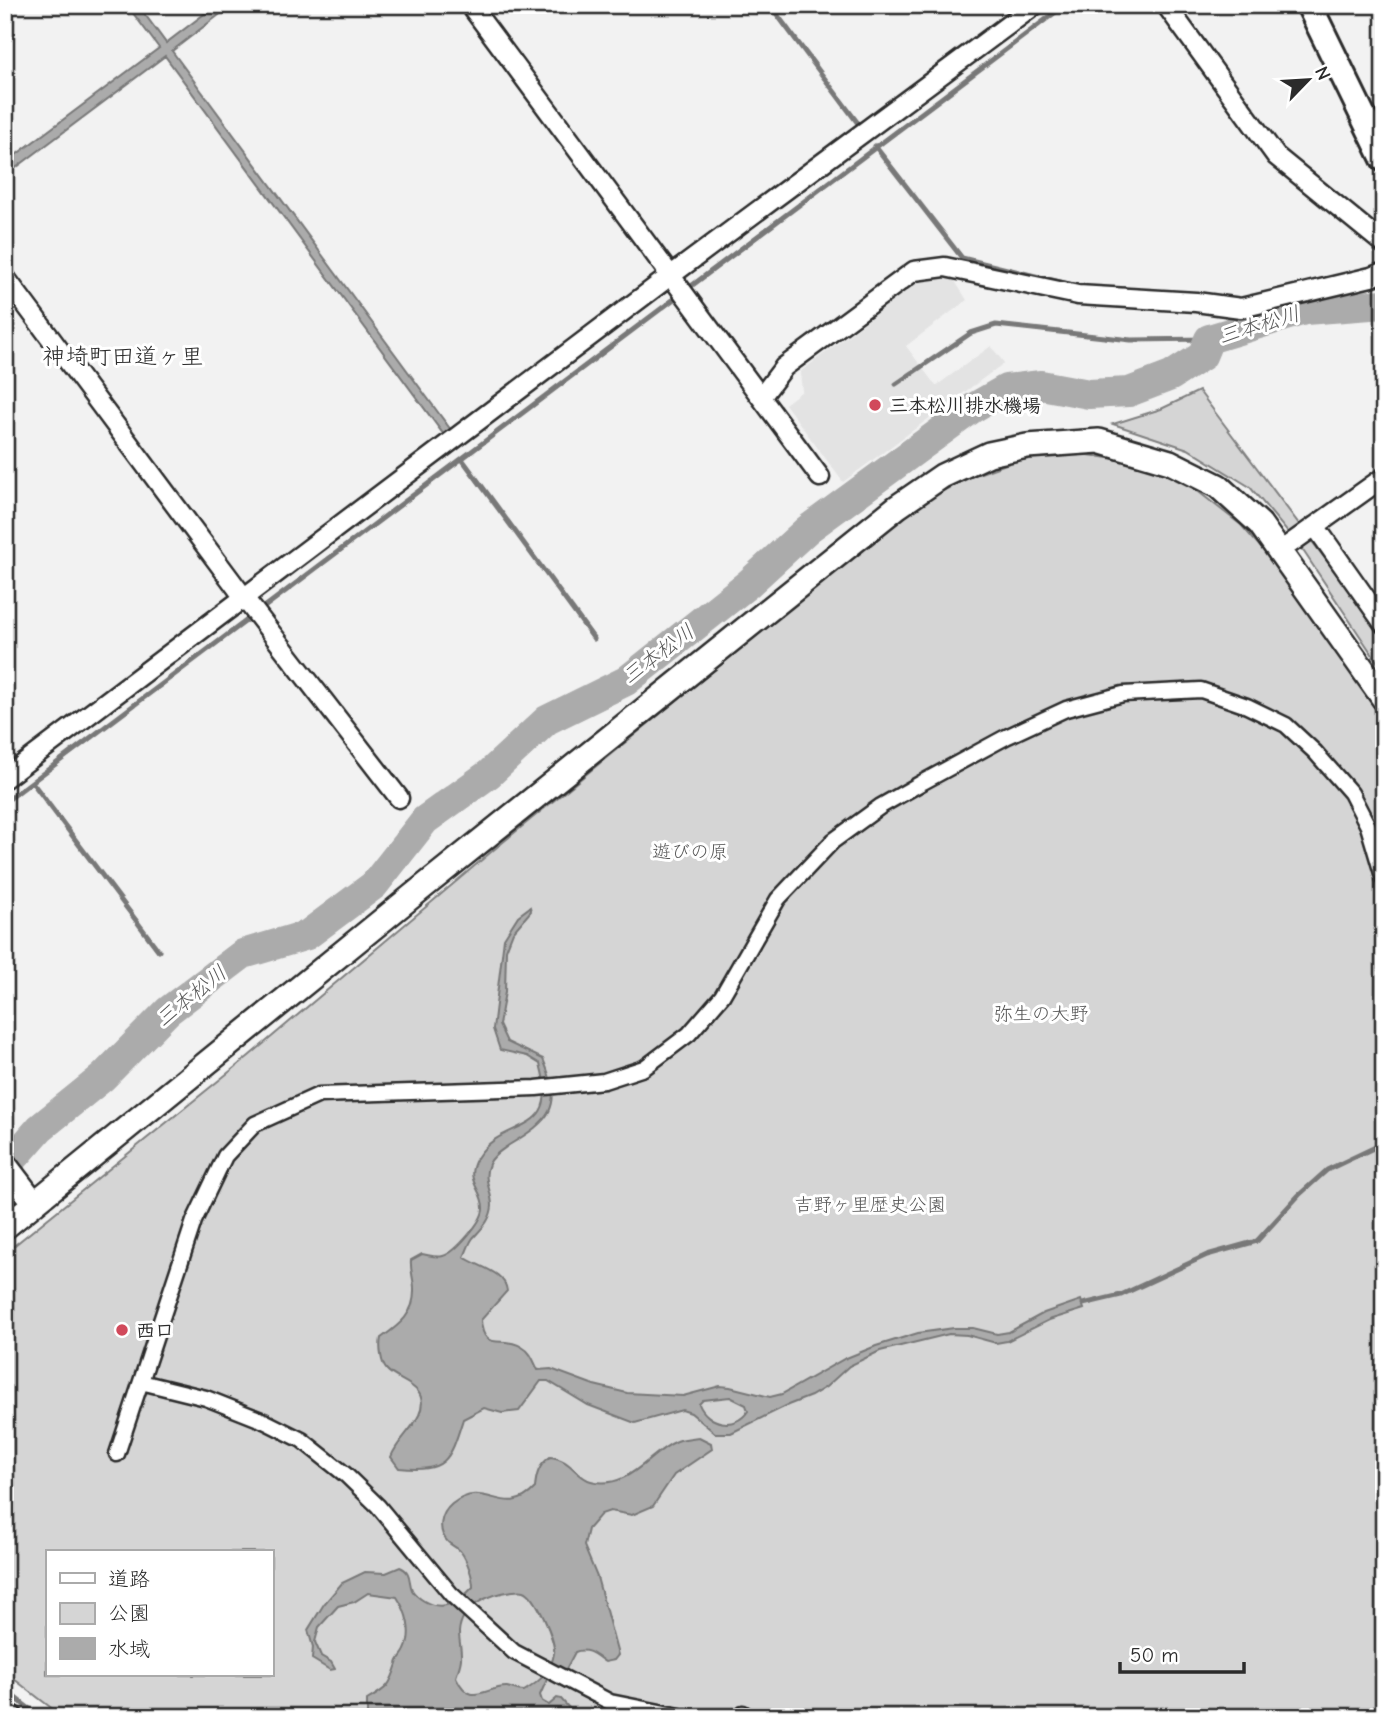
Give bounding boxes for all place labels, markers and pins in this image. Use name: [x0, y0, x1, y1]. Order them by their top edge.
place label: 三本松川排水機場: [889, 395, 1041, 417]
marker: 三本松川排水機場: [867, 397, 883, 413]
place label: 西口: [136, 1320, 174, 1342]
marker: 西口: [114, 1322, 130, 1338]

